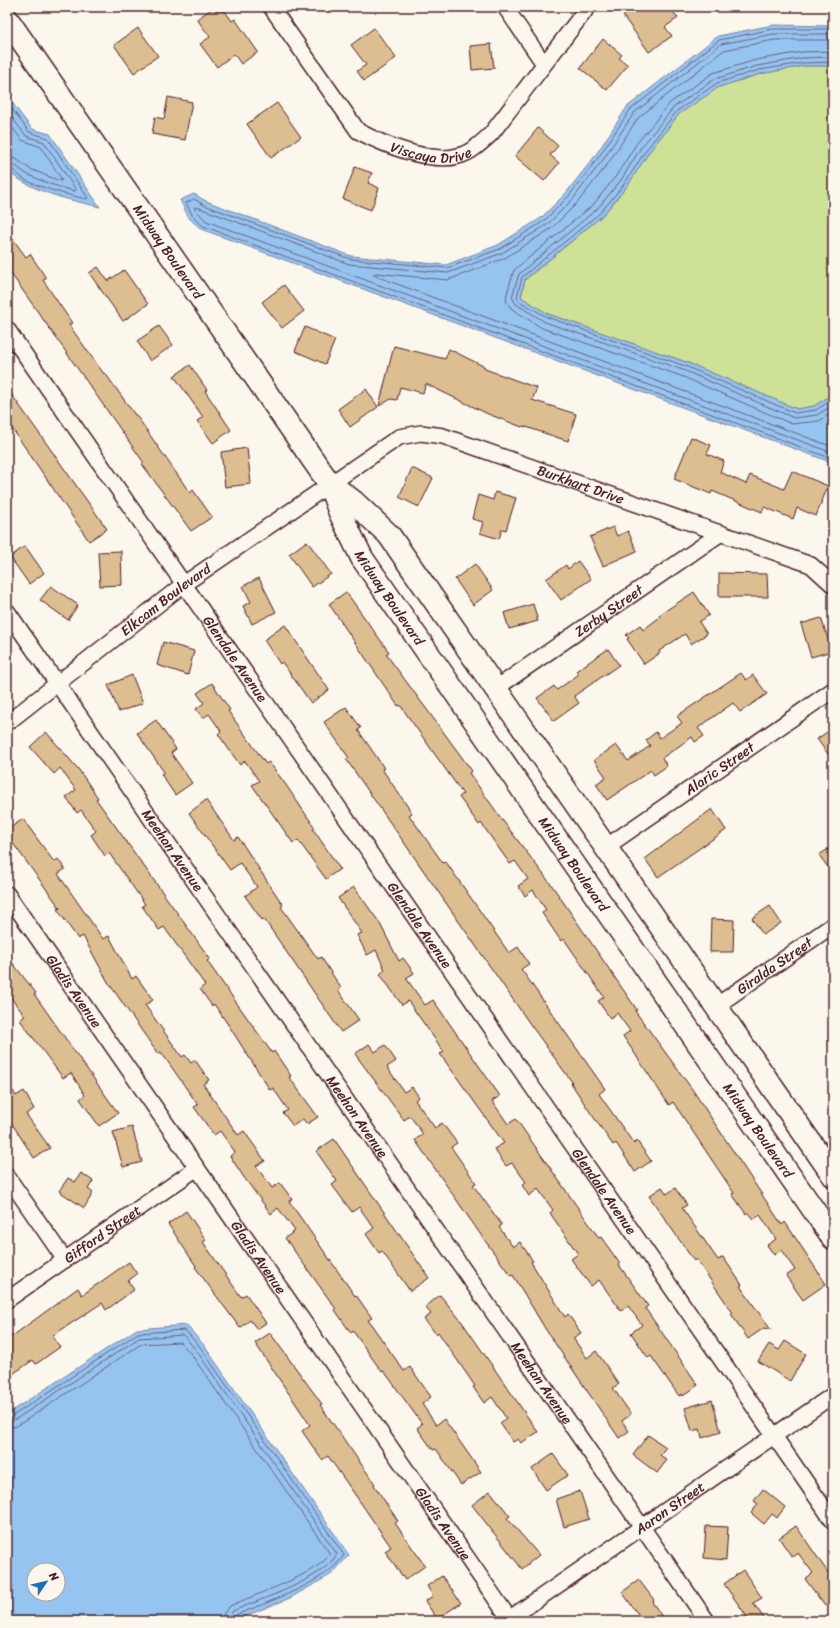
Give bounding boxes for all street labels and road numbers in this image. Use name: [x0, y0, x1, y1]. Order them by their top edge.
street label: Viscaya Drive: [387, 135, 477, 171]
street label: Midway Boulevard: [126, 199, 211, 306]
street label: Burkhart Drive: [533, 458, 628, 512]
street label: Midway Boulevard: [347, 546, 432, 652]
street label: Elkcam Boulevard: [115, 556, 218, 643]
street label: Zerby Street: [569, 577, 650, 644]
street label: Glendale Avenue: [196, 610, 274, 708]
street label: Alaric Street: [679, 735, 761, 803]
street label: Meehan Avenue: [135, 804, 210, 897]
street label: Midway Boulevard: [532, 811, 616, 918]
street label: Glendale Avenue: [380, 877, 459, 974]
street label: Giralda Street: [731, 930, 819, 1001]
street label: Gladis Avenue: [39, 949, 108, 1033]
street label: Meehan Avenue: [319, 1070, 395, 1164]
street label: Midway Boulevard: [716, 1078, 801, 1185]
street label: Glendale Avenue: [565, 1143, 643, 1240]
street label: Gifford Street: [59, 1198, 146, 1270]
street label: Gladis Avenue: [224, 1215, 293, 1300]
street label: Meehan Avenue: [504, 1336, 579, 1430]
street label: Aaron Street: [629, 1475, 710, 1542]
street label: Gladis Avenue: [408, 1482, 478, 1566]

